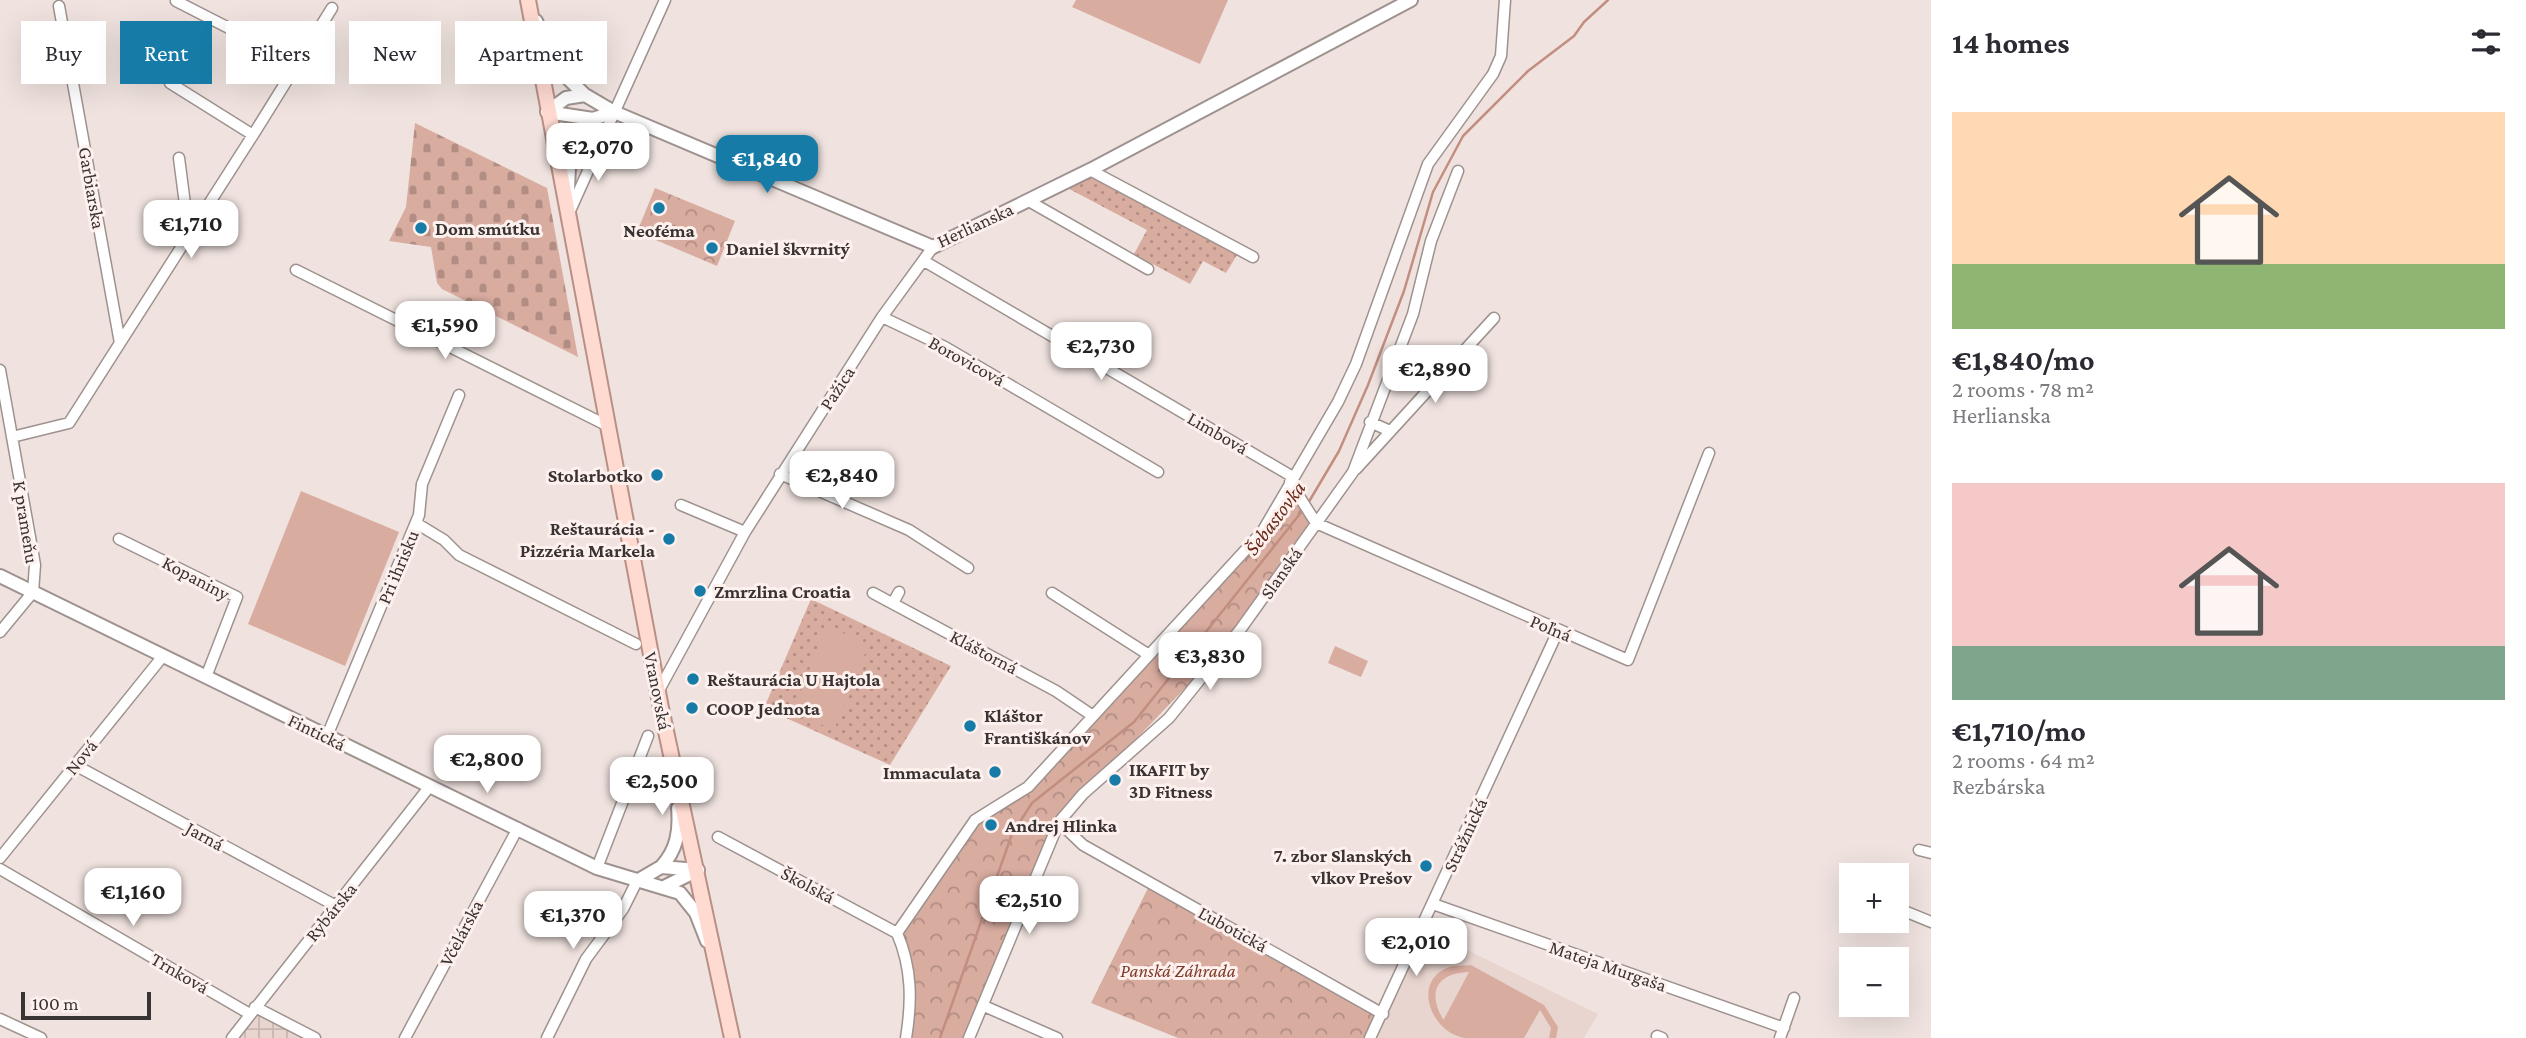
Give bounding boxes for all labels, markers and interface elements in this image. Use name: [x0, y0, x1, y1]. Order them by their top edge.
chip: Buy: [21, 21, 106, 84]
chip: Rent: [120, 21, 212, 84]
chip: Filters: [226, 21, 335, 84]
chip: New: [349, 21, 441, 84]
chip: Apartment: [455, 21, 607, 84]
icon: filters: [2467, 23, 2505, 61]
text: 14 homes: [1952, 26, 2070, 59]
pin: €2,070: [541, 124, 655, 183]
text: €2,070: [562, 133, 634, 159]
pin: €1,840: [710, 136, 824, 195]
street label: Garbiarska: [74, 145, 110, 231]
text: €1,840: [732, 145, 802, 171]
icon: home: [2166, 157, 2292, 283]
street label: Herlianska: [934, 198, 1017, 252]
marker: Neoféma: [651, 200, 667, 216]
pin: €1,710: [134, 201, 248, 260]
text: €1,710: [159, 210, 223, 236]
place label: Dom smútku: [435, 218, 540, 239]
marker: Dom smútku: [413, 220, 429, 236]
place label: Neoféma: [623, 220, 696, 241]
place label: Daniel škvrnitý: [726, 238, 850, 259]
marker: Daniel škvrnitý: [704, 240, 720, 256]
pin: €1,590: [388, 302, 502, 361]
text: €1,590: [411, 311, 479, 337]
pin: €2,730: [1044, 322, 1158, 382]
street label: Borovicová: [925, 331, 1009, 391]
text: €2,730: [1067, 332, 1135, 358]
text: €1,840/mo: [1952, 343, 2095, 376]
pin: €2,890: [1378, 346, 1492, 405]
text: €2,890: [1399, 355, 1471, 381]
street label: Pažica: [815, 362, 859, 414]
text: 2 rooms · 78 m²: [1952, 376, 2094, 402]
text: Herlianska: [1952, 402, 2051, 428]
street label: Limbová: [1184, 407, 1252, 459]
pin: €2,840: [785, 452, 899, 511]
text: €2,840: [806, 461, 878, 487]
place label: Stolarbotko: [548, 465, 643, 486]
marker: Stolarbotko: [649, 467, 665, 483]
water label: Šebastovka: [1239, 476, 1311, 560]
street label: K prameňu: [9, 479, 43, 565]
place label: Reštaurácia - Pizzéria Markela: [520, 518, 656, 561]
street label: Pri ihrisku: [373, 527, 423, 607]
icon: home: [2166, 528, 2292, 654]
marker: Reštaurácia - Pizzéria Markela: [661, 531, 677, 547]
street label: Slanská: [1256, 543, 1306, 603]
street label: Kopaniny: [159, 552, 233, 605]
place label: Zmrzlina Croatia: [714, 581, 852, 602]
marker: Zmrzlina Croatia: [692, 583, 708, 599]
street label: Poľná: [1527, 610, 1575, 646]
street label: Kláštorná: [947, 625, 1022, 679]
pin: €3,830: [1153, 632, 1267, 692]
text: €3,830: [1174, 642, 1246, 668]
street label: Vranovská: [640, 650, 676, 732]
place label: Reštaurácia U Hajtola: [707, 669, 881, 691]
marker: Reštaurácia U Hajtola: [685, 671, 701, 687]
place label: COOP Jednota: [706, 698, 821, 719]
marker: COOP Jednota: [684, 700, 700, 716]
place label: Kláštor Františkánov: [984, 705, 1091, 748]
street label: Fintická: [285, 709, 349, 755]
text: €1,710/mo: [1952, 714, 2086, 747]
marker: Kláštor Františkánov: [962, 718, 978, 734]
street label: Nová: [61, 735, 102, 779]
pin: €2,800: [430, 736, 544, 795]
text: €2,800: [450, 745, 524, 771]
text: 2 rooms · 64 m²: [1952, 747, 2095, 773]
pin: €2,500: [605, 758, 719, 817]
place label: IKAFIT by 3D Fitness: [1129, 759, 1213, 802]
place label: Immaculata: [883, 762, 982, 783]
marker: Immaculata: [987, 764, 1003, 780]
text: €2,500: [626, 767, 698, 793]
marker: IKAFIT by 3D Fitness: [1107, 772, 1123, 788]
text: Rezbárska: [1952, 773, 2045, 799]
street label: Strážnická: [1439, 795, 1491, 875]
place label: Andrej Hlinka: [1004, 815, 1118, 837]
street label: Jarná: [181, 816, 228, 855]
marker: Andrej Hlinka: [983, 817, 999, 833]
place label: 7. zbor Slanských vlkov Prešov: [1274, 845, 1413, 888]
marker: 7. zbor Slanských vlkov Prešov: [1418, 858, 1434, 874]
street label: Školská: [778, 862, 838, 908]
map controls: [1839, 863, 1909, 1017]
button: +: [1839, 863, 1909, 933]
pin: €1,160: [76, 869, 190, 928]
pin: €2,510: [972, 876, 1086, 936]
text: €1,160: [100, 878, 166, 904]
street label: Rybárska: [301, 878, 361, 946]
text: €2,510: [996, 886, 1062, 912]
pin: €1,370: [516, 892, 630, 951]
street label: Včelárska: [435, 896, 487, 970]
text: €1,370: [540, 901, 606, 927]
street label: Ľubotická: [1195, 902, 1271, 957]
pin: €2,010: [1359, 918, 1473, 978]
text: €2,010: [1381, 928, 1451, 954]
street label: Mateja Murgaša: [1546, 936, 1670, 997]
button: −: [1839, 947, 1909, 1017]
street label: Trnková: [147, 948, 213, 998]
park label: Panská Záhrada: [1120, 960, 1236, 981]
scale bar: [21, 989, 150, 1021]
text: 100 m: [32, 993, 79, 1014]

